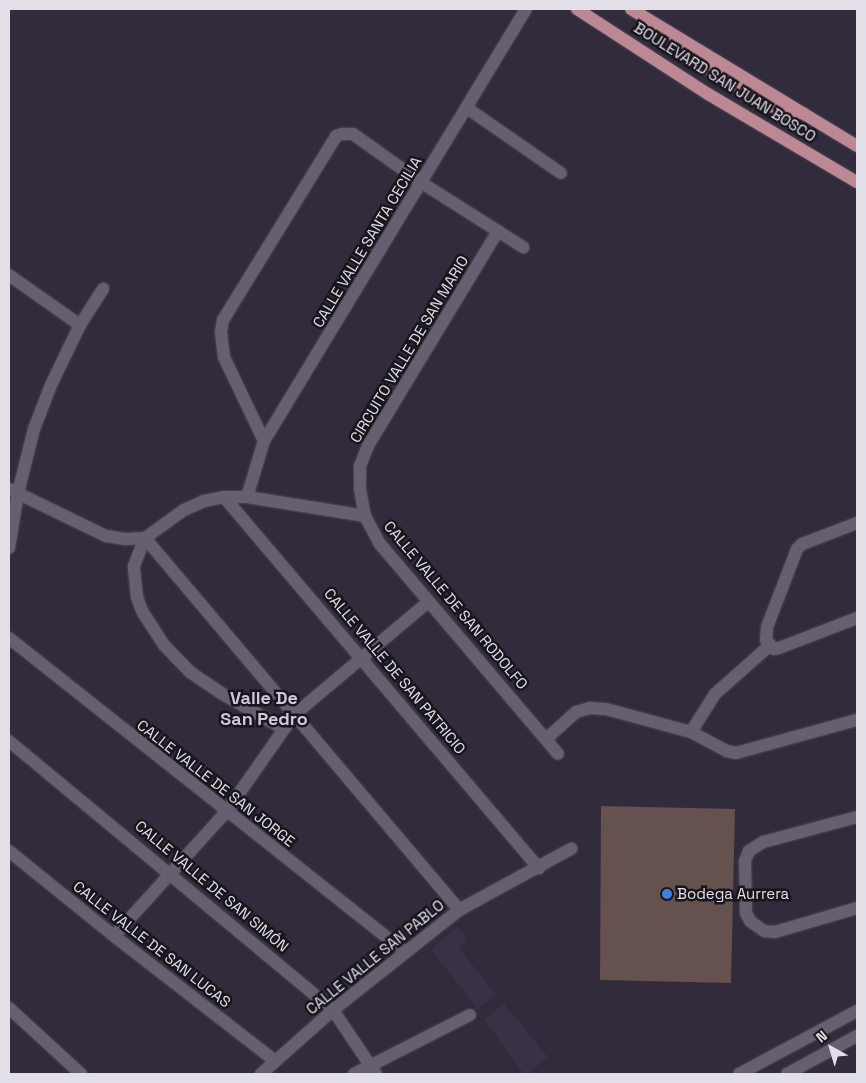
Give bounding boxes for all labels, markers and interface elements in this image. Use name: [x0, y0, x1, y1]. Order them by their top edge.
street label: BOULEVARD SAN JUAN BOSCO: [631, 18, 819, 146]
street label: CALLE VALLE SANTA CECILIA: [309, 153, 425, 331]
street label: CIRCUITO VALLE DE SAN MARIO: [346, 252, 472, 446]
street label: CALLE VALLE DE SAN RODOLFO: [380, 517, 532, 693]
street label: CALLE VALLE DE SAN PATRICIO: [320, 585, 470, 757]
district label: Valle De San Pedro: [220, 688, 308, 731]
street label: CALLE VALLE DE SAN JORGE: [133, 716, 299, 850]
street label: CALLE VALLE DE SAN SIMÓN: [132, 817, 292, 955]
street label: CALLE VALLE DE SAN LUCAS: [70, 877, 234, 1011]
place label: Bodega Aurrera: [677, 885, 789, 903]
marker: Bodega Aurrera: [661, 888, 673, 900]
street label: CALLE VALLE SAN PABLO: [302, 896, 448, 1018]
north arrow: [806, 1023, 856, 1073]
text: N: [812, 1026, 831, 1046]

